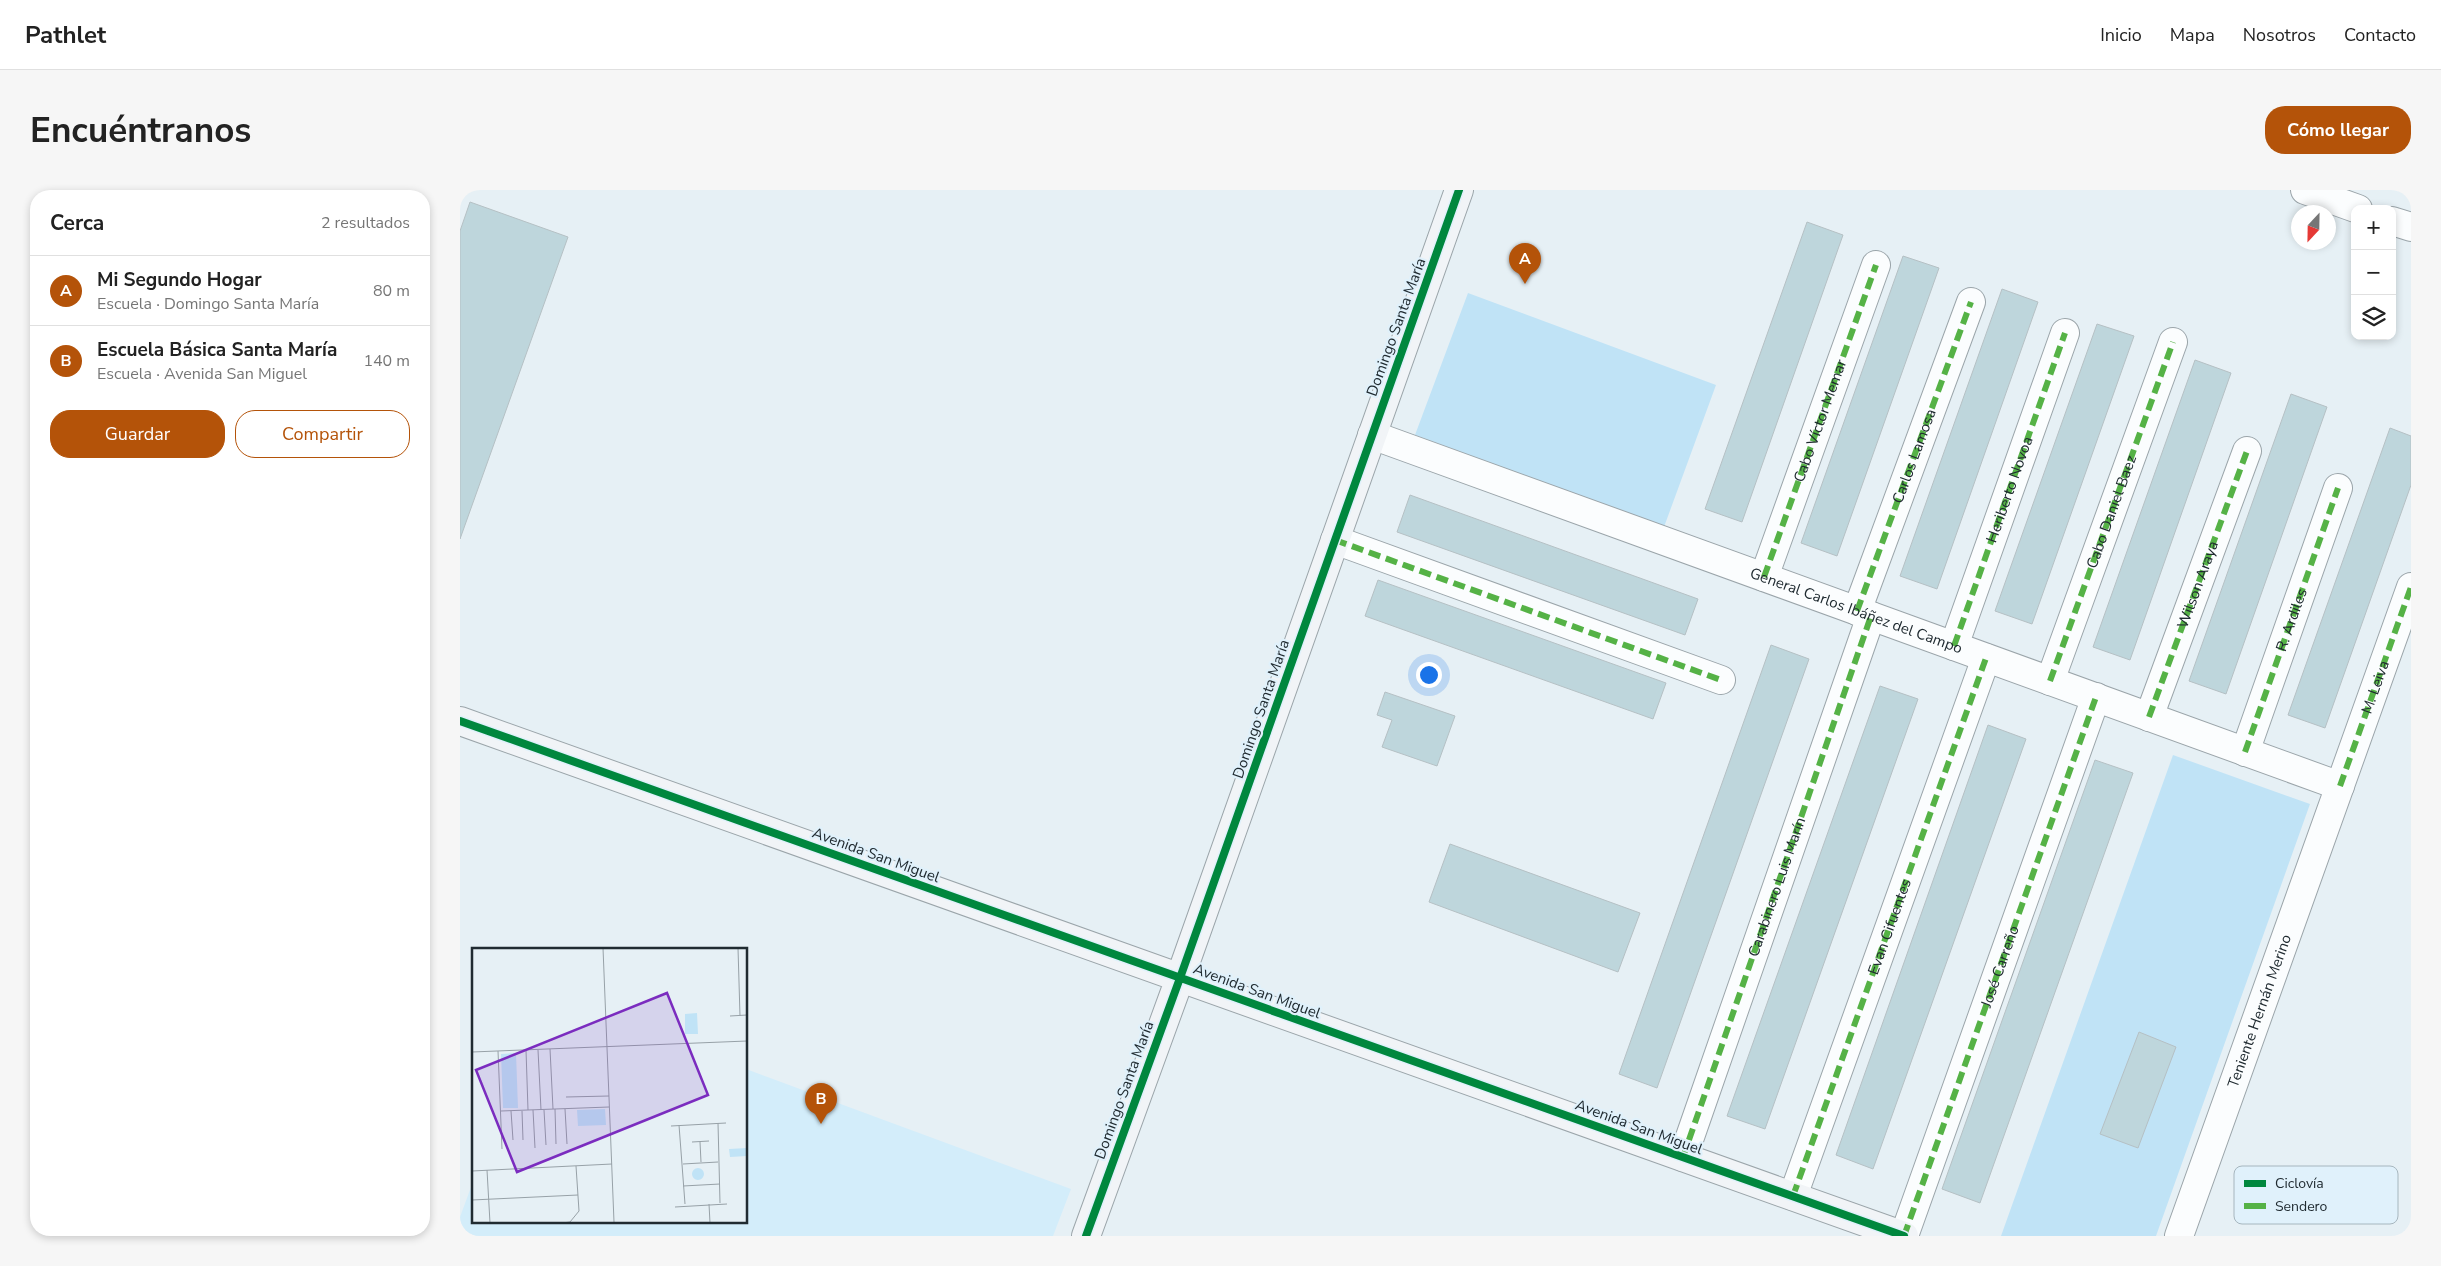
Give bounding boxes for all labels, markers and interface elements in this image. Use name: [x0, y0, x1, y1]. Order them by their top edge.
text: Pathlet: [25, 19, 106, 51]
text: Inicio: [2100, 23, 2142, 47]
text: Mapa: [2170, 23, 2215, 47]
text: Nosotros: [2243, 23, 2316, 47]
text: Contacto: [2344, 23, 2416, 47]
button: Cómo llegar: [2265, 106, 2411, 154]
text: Encuéntranos: [30, 107, 251, 154]
north arrow: [2291, 205, 2336, 250]
map controls: [2351, 205, 2396, 340]
button: +: [2351, 205, 2396, 250]
text: Cerca: [50, 209, 104, 237]
text: 2 resultados: [321, 212, 410, 234]
pin: A: [1509, 243, 1541, 284]
button: −: [2351, 250, 2396, 295]
street label: Domingo Santa María: [1362, 255, 1430, 399]
text: Mi Segundo Hogar: [97, 267, 262, 293]
text: A: [60, 280, 72, 302]
text: 80 m: [373, 280, 410, 302]
text: Escuela · Domingo Santa María: [97, 293, 319, 315]
button: layers: [2351, 295, 2396, 340]
text: Escuela Básica Santa María: [97, 337, 337, 363]
text: B: [60, 350, 72, 372]
text: 140 m: [363, 350, 410, 372]
street label: Cabo Víctor Memar: [1789, 356, 1852, 485]
text: Escuela · Avenida San Miguel: [97, 363, 307, 385]
street label: Carlos Lamosa: [1888, 406, 1941, 506]
button: Guardar: [50, 410, 225, 458]
button: Compartir: [235, 410, 410, 458]
street label: Heriberto Novoa: [1981, 434, 2038, 545]
street label: Cabo Daniel Baez: [2082, 452, 2141, 571]
street label: Wilson Araya: [2172, 538, 2223, 631]
street label: General Carlos Ibáñez del Campo: [1747, 563, 1965, 658]
street label: R. Ardiles: [2271, 586, 2312, 654]
street label: Domingo Santa María: [1228, 637, 1294, 781]
street label: M. Leiva: [2357, 658, 2394, 716]
your location: [1416, 662, 1442, 688]
street label: Carabinero Luis Marín: [1743, 814, 1810, 959]
street label: Avenida San Miguel: [810, 823, 943, 888]
street label: Evan Cifuentes: [1863, 876, 1916, 977]
street label: José Carreño: [1976, 923, 2024, 1011]
street label: Teniente Hernán Merino: [2223, 931, 2296, 1090]
inset map: [472, 948, 748, 1224]
street label: Avenida San Miguel: [1191, 959, 1324, 1024]
street label: Domingo Santa María: [1090, 1018, 1158, 1162]
pin: B: [805, 1083, 837, 1124]
street label: Avenida San Miguel: [1573, 1095, 1706, 1160]
legend: [2234, 1166, 2398, 1224]
text: Ciclovía: [2275, 1174, 2324, 1193]
text: Sendero: [2275, 1197, 2328, 1216]

